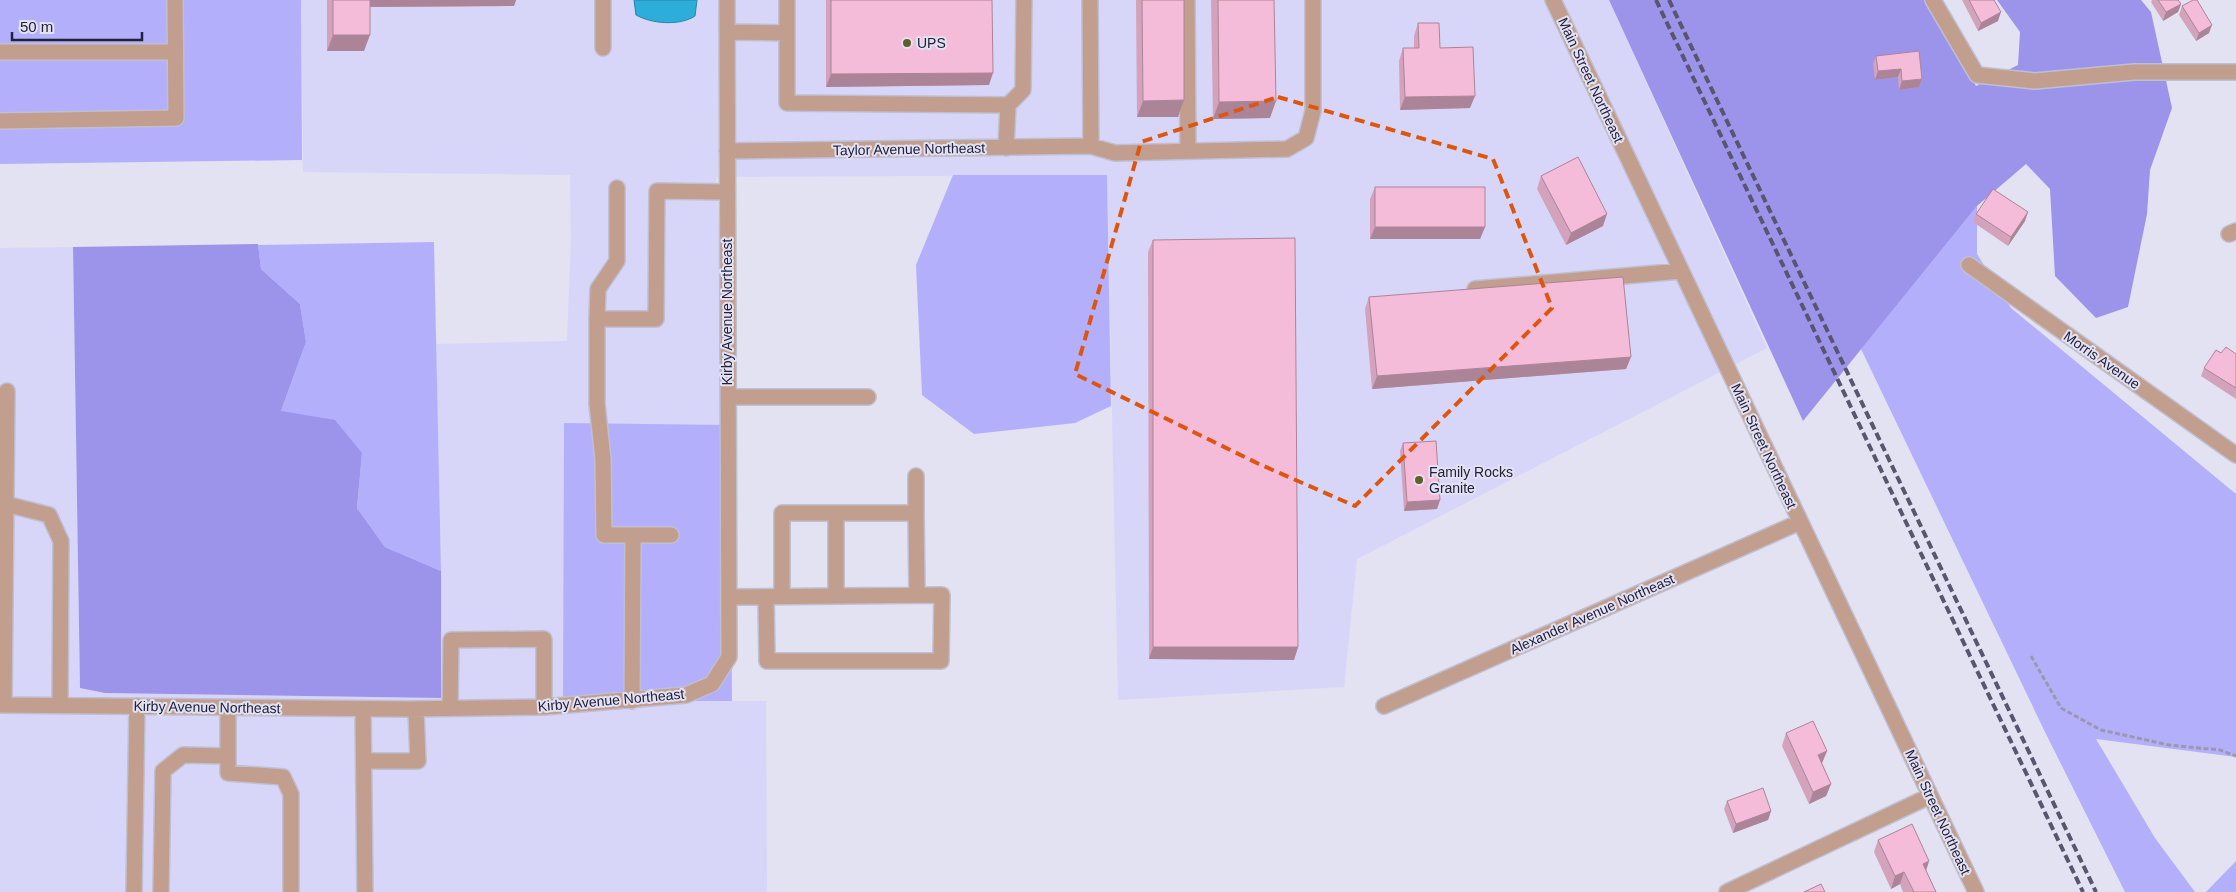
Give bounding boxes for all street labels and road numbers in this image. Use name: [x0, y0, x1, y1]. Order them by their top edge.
street label: Main Street Northeast: [1555, 15, 1627, 145]
street label: Taylor Avenue Northeast: [833, 140, 985, 158]
street label: Kirby Avenue Northeast: [719, 238, 735, 385]
street label: Morris Avenue: [2061, 328, 2143, 392]
street label: Main Street Northeast: [1728, 381, 1800, 511]
street label: Alexander Avenue Northeast: [1507, 570, 1677, 658]
street label: Kirby Avenue Northeast: [537, 686, 685, 714]
street label: Kirby Avenue Northeast: [133, 698, 281, 716]
street label: Main Street Northeast: [1902, 747, 1974, 877]

